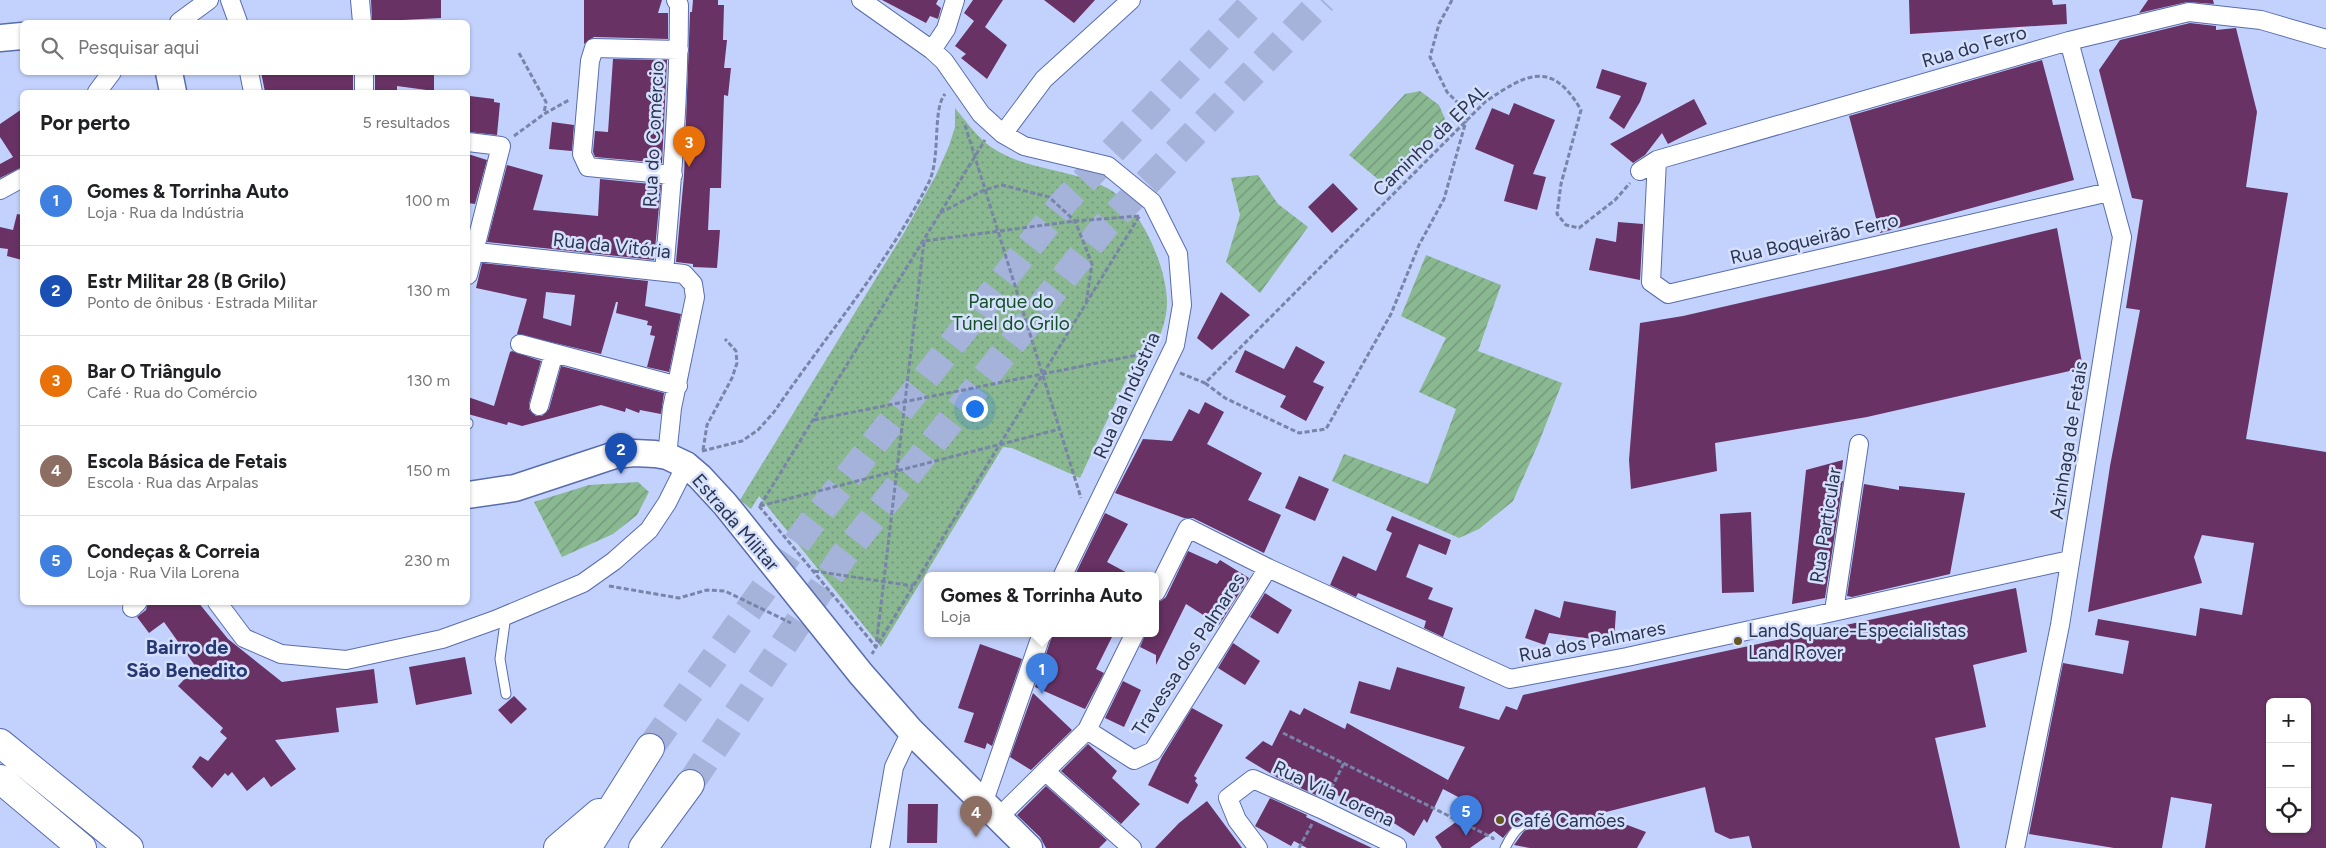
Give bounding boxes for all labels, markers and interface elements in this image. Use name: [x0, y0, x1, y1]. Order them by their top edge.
search box: [20, 20, 470, 75]
street label: Rua do Ferro: [1919, 21, 2029, 72]
icon: search: [38, 34, 66, 62]
text: Pesquisar aqui: [78, 36, 199, 59]
street label: Rua do Comércio: [638, 60, 669, 208]
street label: Caminho da EPAL: [1368, 79, 1493, 201]
text: Por perto: [40, 110, 130, 135]
text: 5 resultados: [363, 113, 450, 132]
pin: 3: [673, 126, 705, 167]
text: Gomes & Torrinha Auto: [87, 180, 289, 203]
text: 1: [53, 191, 59, 210]
text: 100 m: [405, 191, 450, 210]
text: Loja · Rua da Indústria: [87, 203, 244, 222]
street label: Rua Boqueirão Ferro: [1728, 208, 1901, 269]
street label: Rua da Vitória: [552, 228, 672, 263]
text: Estr Militar 28 (B Grilo): [87, 270, 286, 293]
text: 2: [51, 281, 61, 300]
text: 130 m: [407, 281, 450, 300]
park label: Parque do Túnel do Grilo: [952, 290, 1070, 335]
text: Ponto de ônibus · Estrada Militar: [87, 293, 317, 312]
street label: Rua da Indústria: [1088, 328, 1165, 462]
street label: Azinhaga de Fetais: [2045, 359, 2092, 521]
text: Bar O Triângulo: [87, 360, 221, 383]
text: 3: [52, 371, 60, 390]
text: 130 m: [407, 371, 450, 390]
text: Café · Rua do Comércio: [87, 383, 257, 402]
your location: [962, 396, 988, 422]
pin: 2: [605, 433, 637, 474]
text: Escola Básica de Fetais: [87, 450, 287, 473]
text: 4: [51, 461, 61, 480]
text: 150 m: [406, 461, 450, 480]
street label: Rua Particular: [1805, 465, 1846, 584]
street label: Estrada Militar: [687, 469, 784, 576]
text: Escola · Rua das Arpalas: [87, 473, 259, 492]
text: Condeças & Correia: [87, 540, 260, 563]
text: 5: [51, 551, 61, 570]
text: 230 m: [405, 551, 450, 570]
text: Loja · Rua Vila Lorena: [87, 563, 239, 582]
street label: Travessa dos Palmares: [1127, 568, 1250, 740]
popup: [924, 572, 1159, 637]
text: Gomes & Torrinha Auto: [941, 584, 1142, 607]
text: Loja: [941, 607, 971, 626]
street label: Rua dos Palmares: [1517, 616, 1667, 667]
place label: LandSquare-Especialistas Land Rover: [1748, 619, 1966, 664]
district label: Bairro de São Benedito: [126, 635, 248, 682]
marker: LandSquare-Especialistas Land Rover: [1732, 635, 1744, 647]
pin: 1: [1026, 653, 1058, 694]
map controls: [2266, 698, 2311, 833]
button: +: [2266, 698, 2311, 743]
button: −: [2266, 743, 2311, 788]
street label: Rua Vila Lorena: [1270, 755, 1398, 832]
button: locate: [2266, 788, 2311, 833]
pin: 5: [1450, 795, 1482, 836]
pin: 4: [960, 796, 992, 837]
place label: Café Camões: [1510, 809, 1625, 832]
marker: Café Camões: [1494, 814, 1506, 826]

